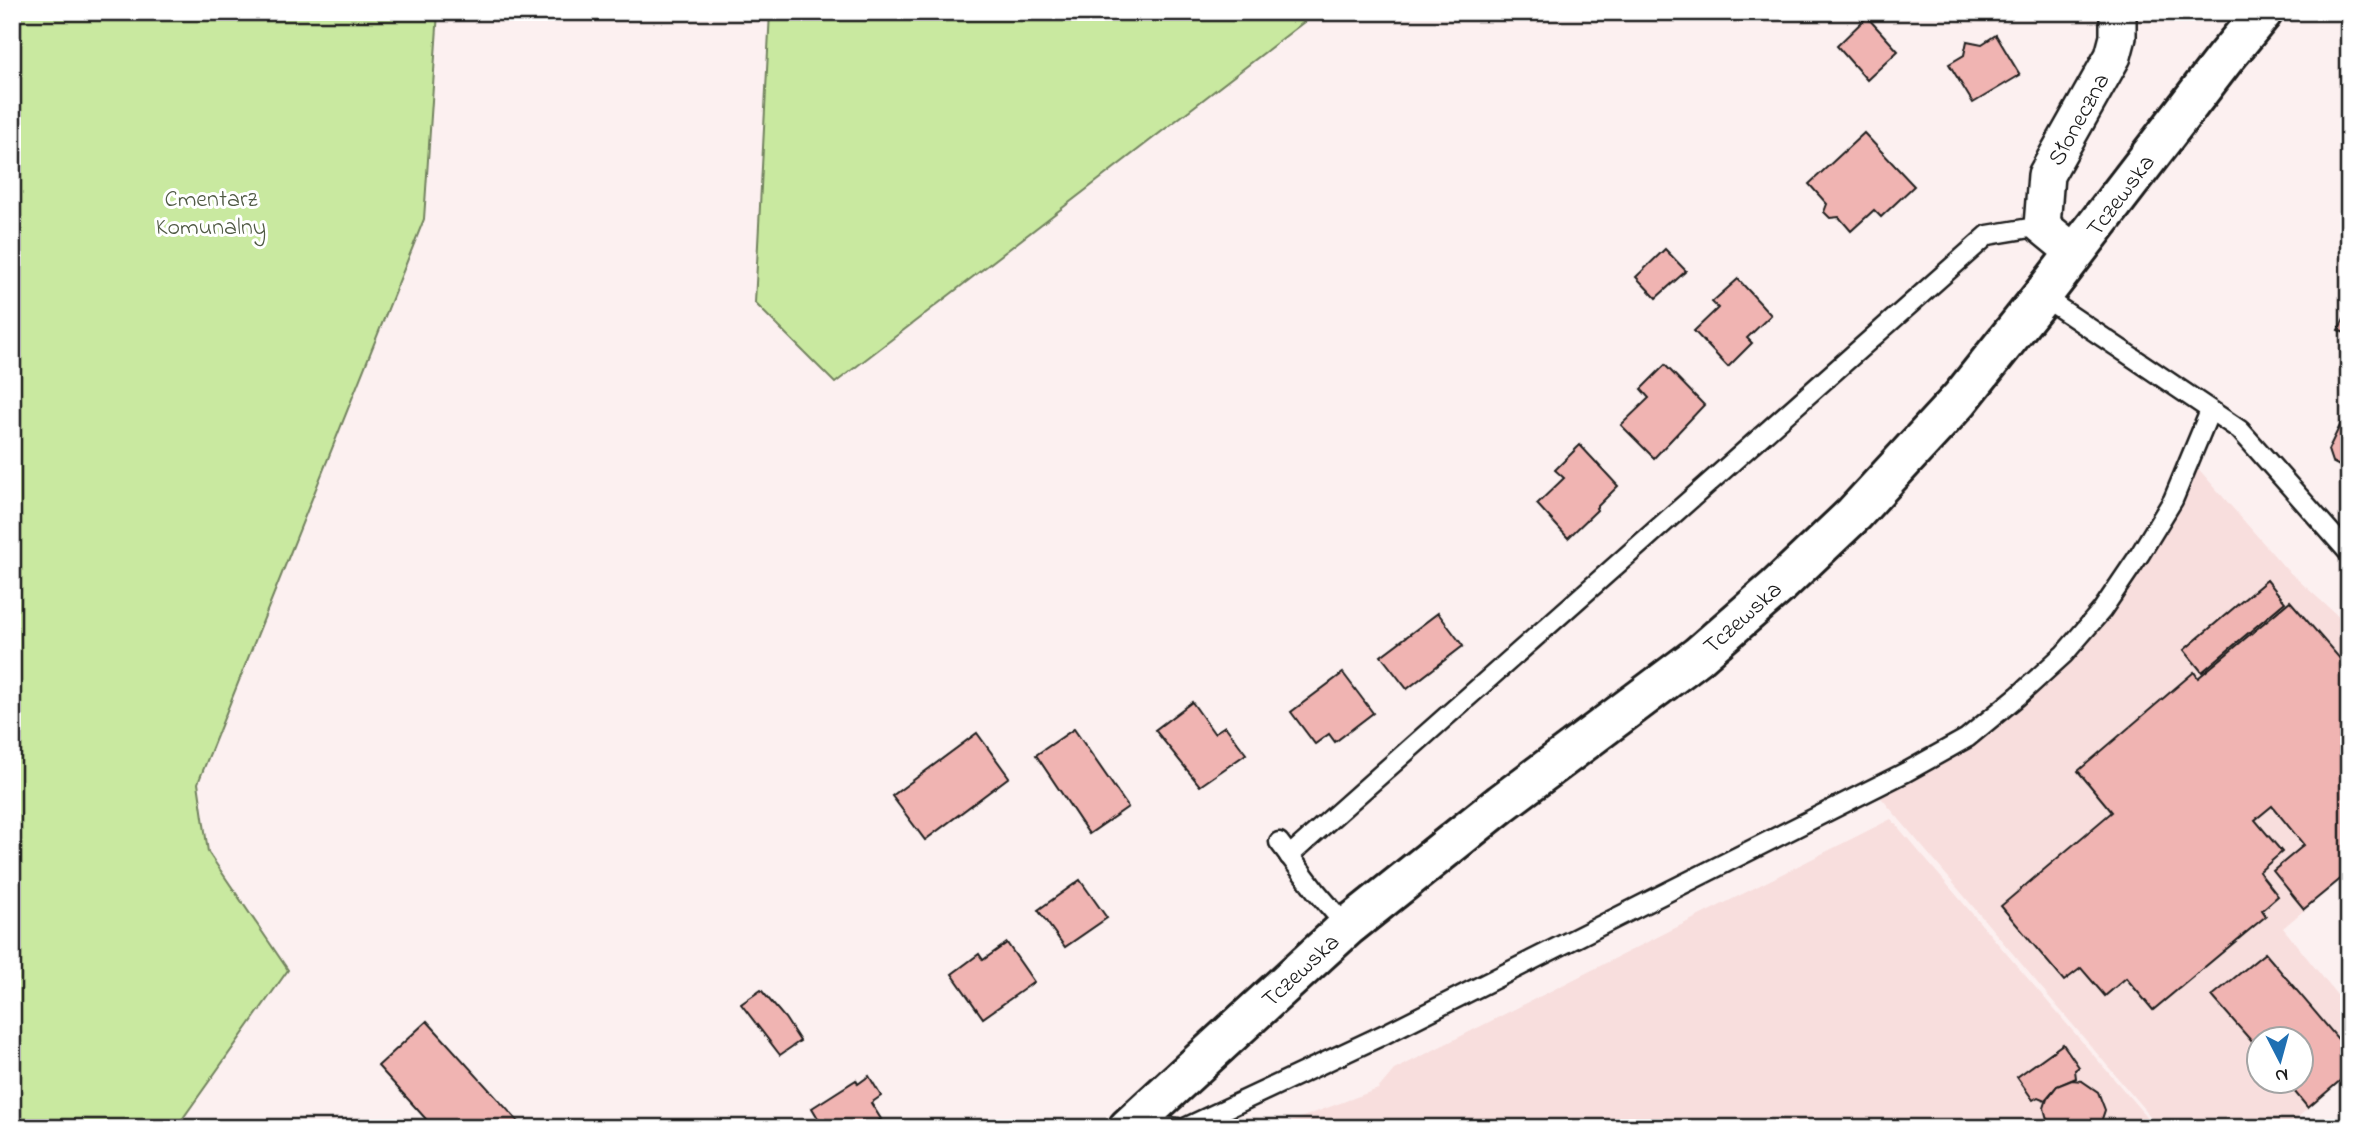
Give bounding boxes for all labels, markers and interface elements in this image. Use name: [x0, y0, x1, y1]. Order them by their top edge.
street label: Słoneczna: [2040, 67, 2120, 173]
street label: Tczewska: [2079, 148, 2165, 245]
park label: Cmentarz Komunalny: [156, 183, 266, 247]
street label: Tczewska: [1696, 574, 1791, 664]
street label: Tczewska: [1255, 926, 1349, 1017]
north arrow: [2246, 1024, 2316, 1094]
text: N: [2274, 1060, 2289, 1089]

